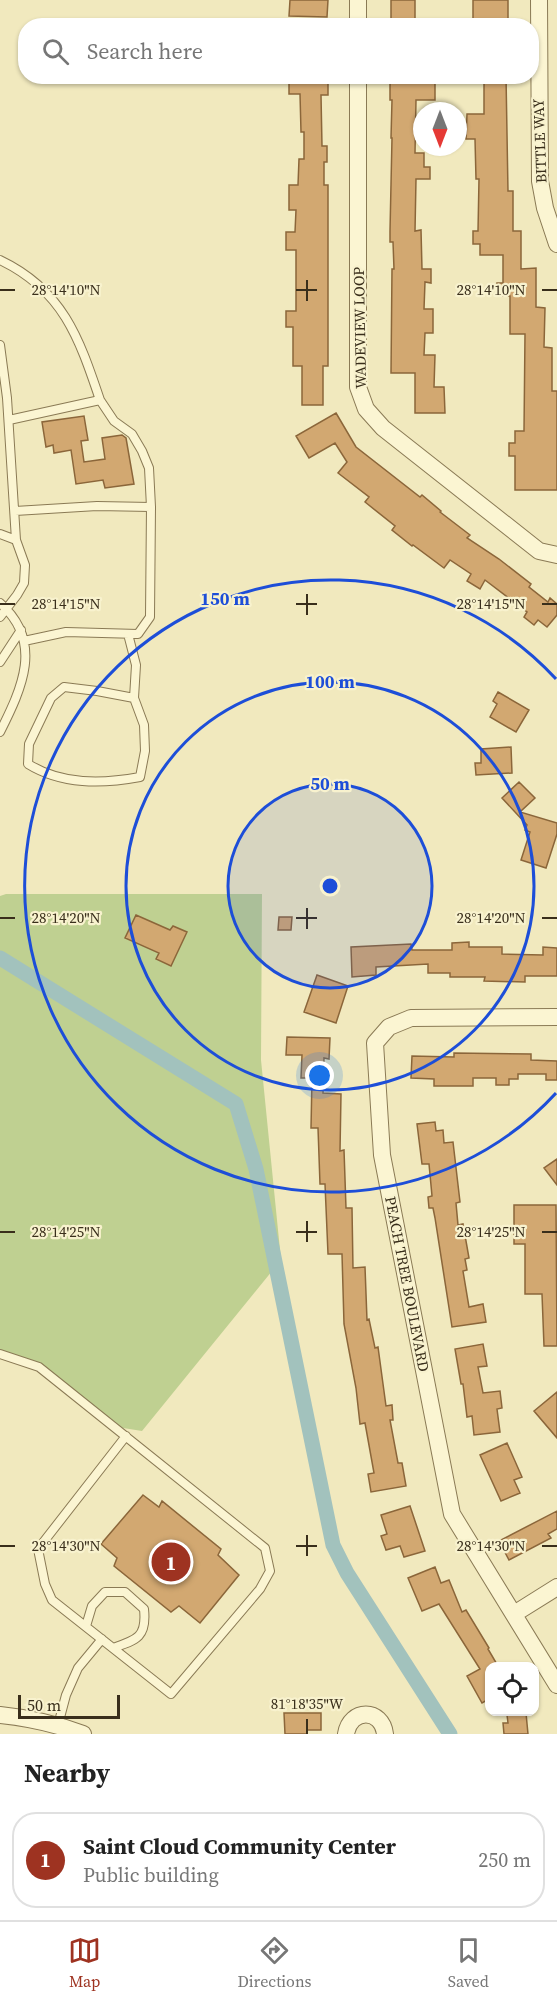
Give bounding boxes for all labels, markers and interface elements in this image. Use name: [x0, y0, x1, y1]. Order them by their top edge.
search box: [18, 18, 539, 84]
icon: search: [39, 35, 72, 68]
text: Search here: [87, 36, 203, 66]
street label: BITTLE WAY: [528, 98, 551, 184]
north arrow: [413, 102, 467, 156]
street label: WADEVIEW LOOP: [348, 267, 371, 389]
text: 28°14'10"N: [31, 279, 101, 300]
text: 28°14'10"N: [456, 279, 526, 300]
text: 150 m: [200, 586, 250, 611]
text: 28°14'15"N: [31, 593, 101, 614]
text: 28°14'15"N: [456, 593, 526, 614]
text: 100 m: [305, 669, 355, 694]
text: 50 m: [310, 771, 350, 796]
centre of rings: [320, 876, 340, 896]
text: 28°14'20"N: [31, 907, 101, 928]
text: 28°14'20"N: [456, 907, 526, 928]
your location: [305, 1061, 334, 1090]
street label: PEACH TREE BOULEVARD: [380, 1194, 435, 1373]
text: 28°14'25"N: [31, 1221, 101, 1242]
text: 28°14'25"N: [456, 1221, 526, 1242]
text: 28°14'30"N: [31, 1535, 101, 1556]
text: 28°14'30"N: [456, 1535, 526, 1556]
pin: 1: [152, 1540, 190, 1584]
map controls: [485, 1662, 539, 1716]
button: locate: [485, 1662, 539, 1716]
scale bar: [18, 1692, 120, 1720]
text: 81°18'35"W: [271, 1693, 344, 1714]
text: 50 m: [27, 1694, 61, 1716]
text: Nearby: [24, 1755, 110, 1791]
text: Saint Cloud Community Center: [83, 1831, 396, 1861]
text: 1: [40, 1846, 51, 1874]
text: 250 m: [478, 1846, 531, 1874]
text: Public building: [83, 1861, 219, 1889]
tab: Map: [68, 1934, 101, 1992]
tab: Directions: [237, 1934, 312, 1992]
tab: Saved: [448, 1934, 489, 1992]

